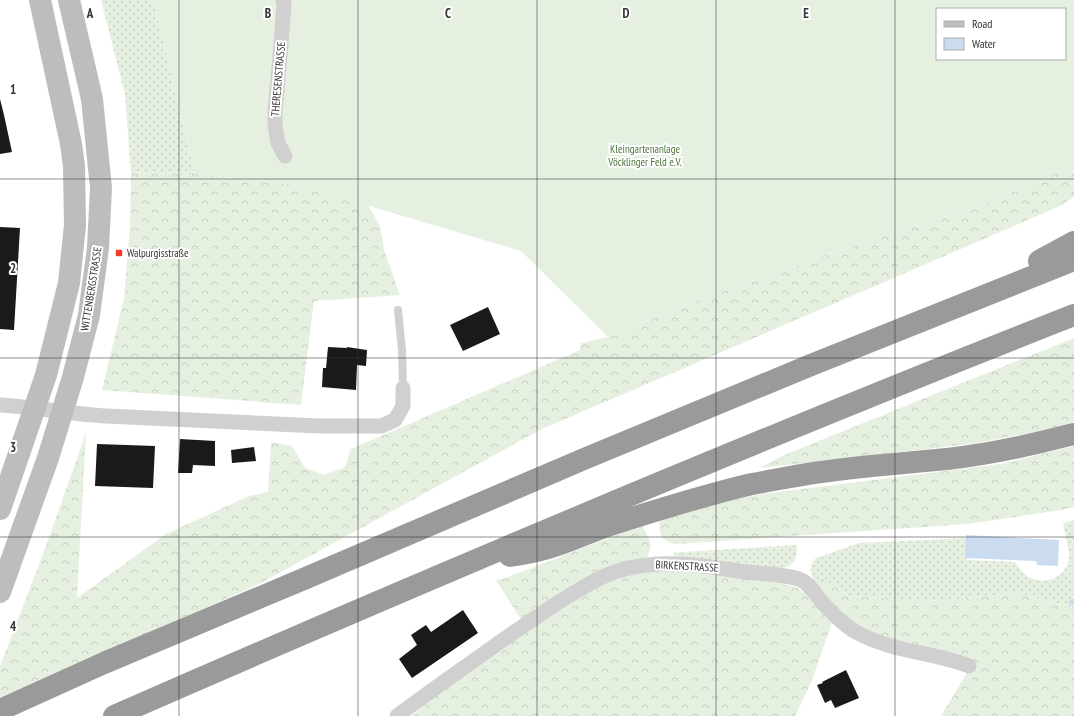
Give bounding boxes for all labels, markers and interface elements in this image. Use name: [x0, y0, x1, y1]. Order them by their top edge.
text: A: [86, 5, 94, 22]
text: B: [265, 5, 271, 22]
text: C: [445, 5, 451, 22]
text: D: [623, 5, 630, 22]
text: E: [803, 5, 809, 22]
legend: [936, 8, 1066, 60]
text: Road: [972, 16, 992, 31]
text: Water: [972, 36, 997, 51]
street label: THERESENSTRASSE: [268, 41, 288, 117]
text: 1: [10, 81, 16, 98]
park label: Kleingartenanlage Vöcklinger Feld e.V.: [607, 142, 682, 169]
street label: WITTENBERGSTRASSE: [77, 246, 105, 332]
place label: Walpurgisstraße: [127, 246, 189, 260]
marker: Walpurgisstraße: [114, 248, 124, 258]
text: 2: [10, 260, 16, 277]
text: 3: [10, 439, 16, 456]
street label: BIRKENSTRASSE: [655, 557, 719, 575]
text: 4: [10, 618, 17, 635]

